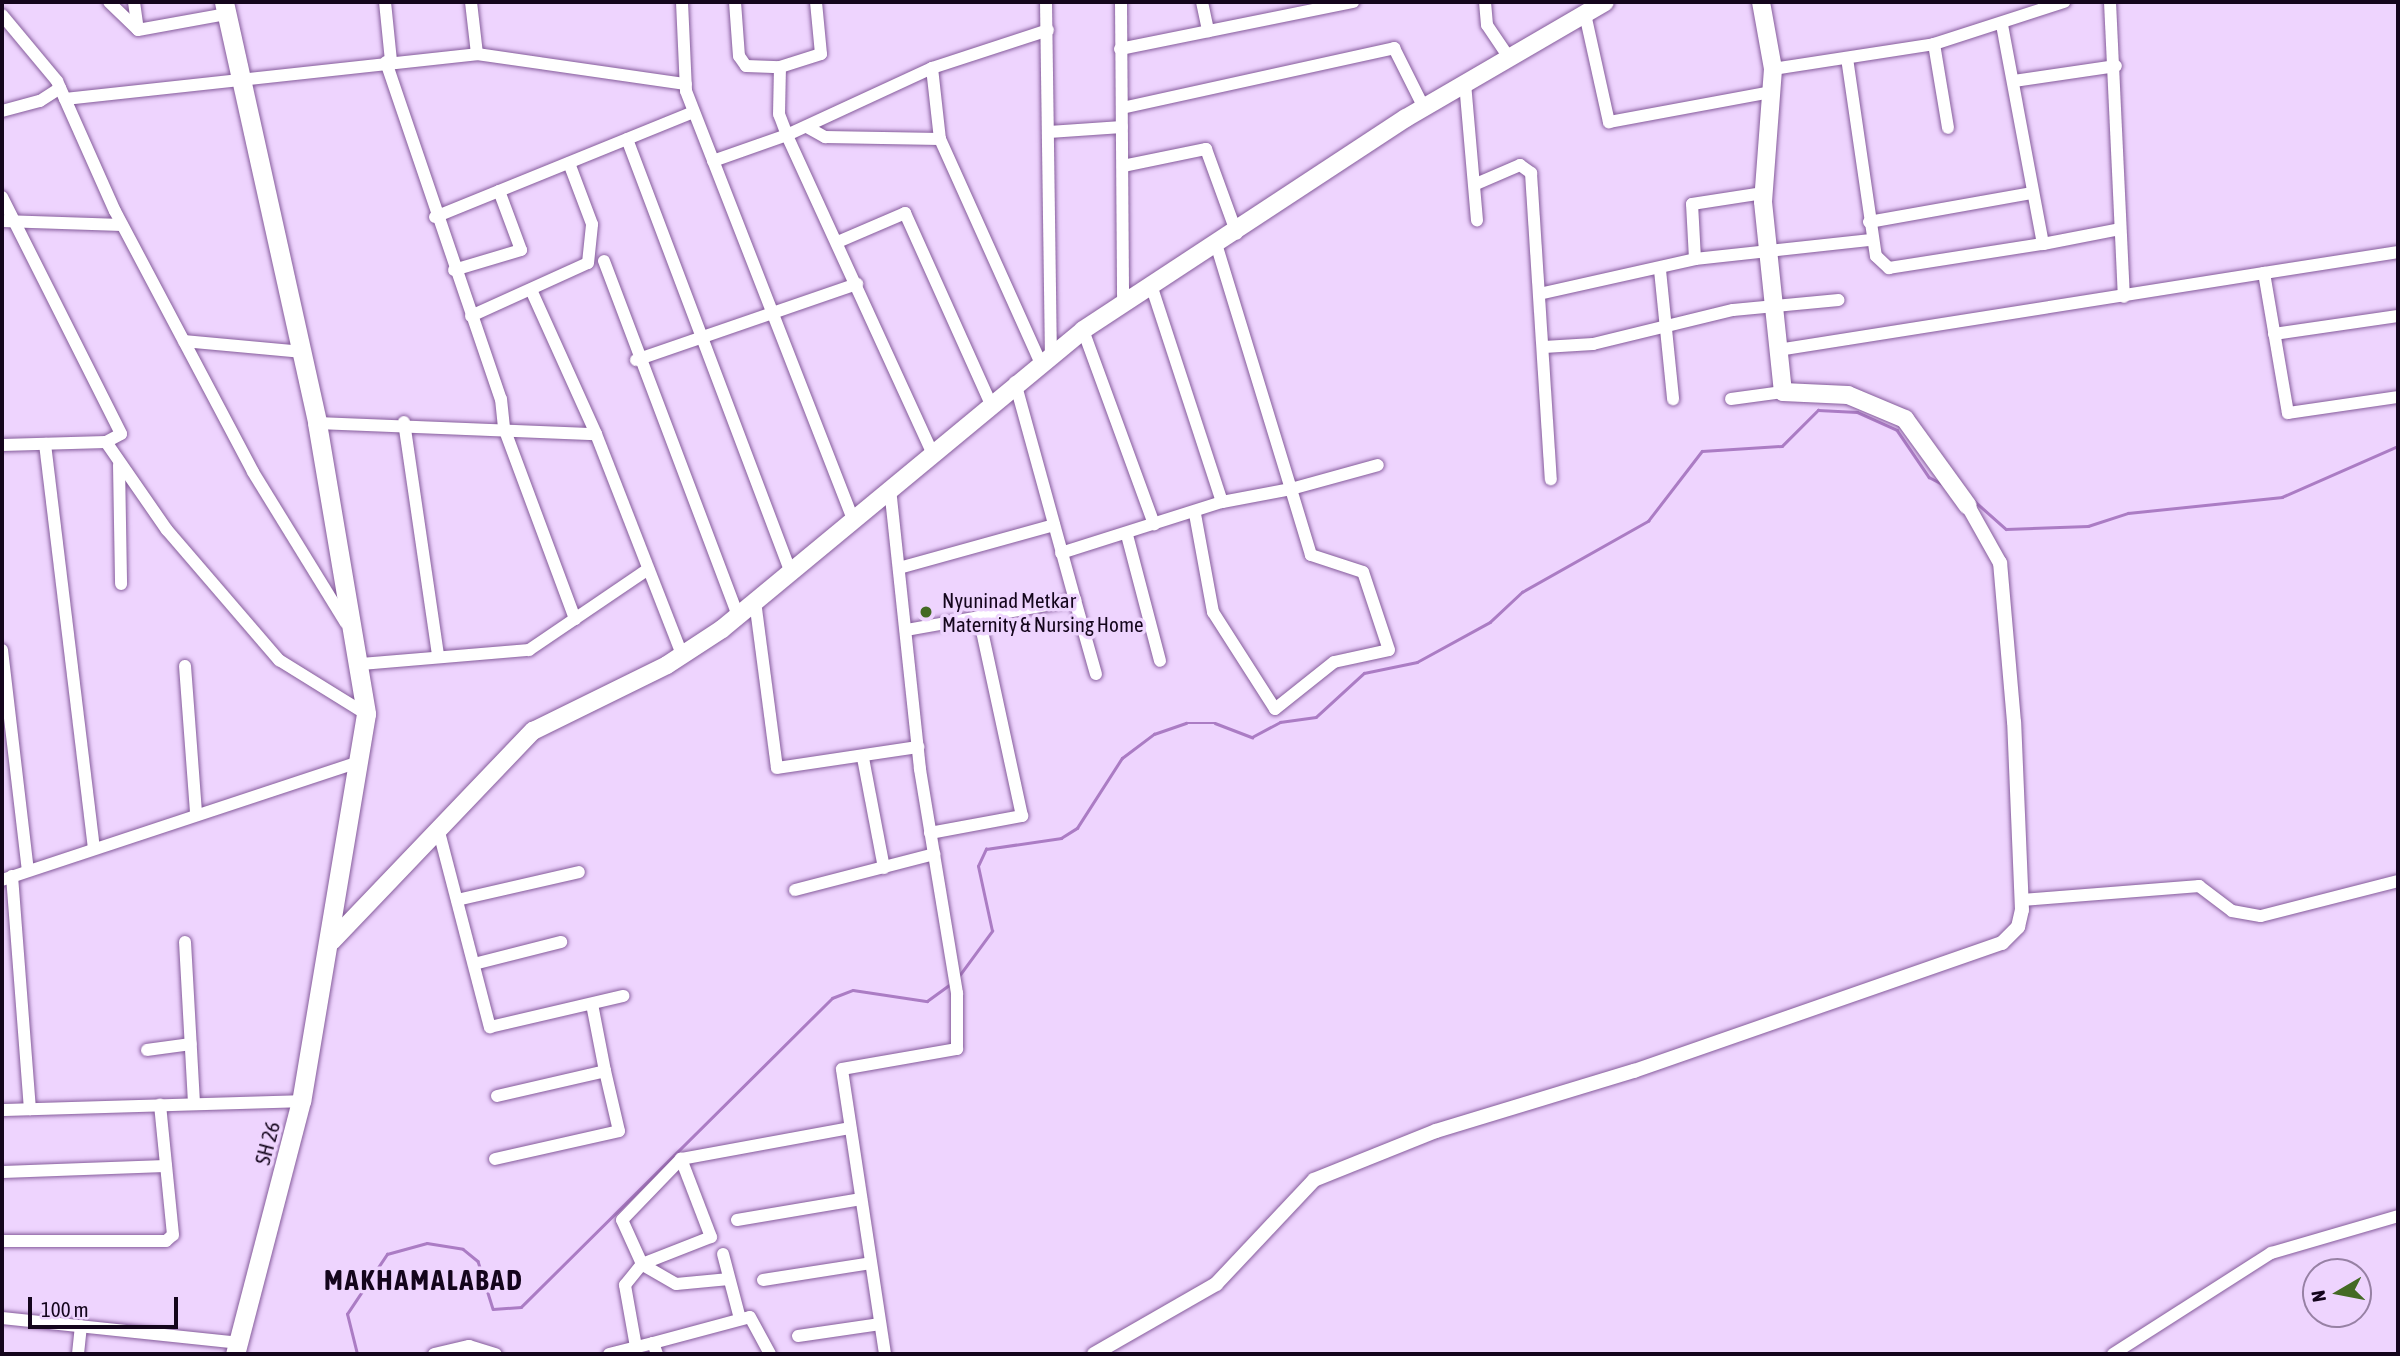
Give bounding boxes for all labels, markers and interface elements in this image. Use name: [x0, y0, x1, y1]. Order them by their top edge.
place label: Nyuninad Metkar Maternity & Nursing Home: [942, 587, 1144, 637]
marker: Nyuninad Metkar Maternity & Nursing Home: [916, 602, 936, 622]
street label: SH 26: [249, 1119, 285, 1167]
north arrow: [2302, 1258, 2372, 1328]
district label: MAKHAMALABAD: [326, 1263, 522, 1297]
scale bar: [32, 1282, 182, 1326]
text: N: [2306, 1289, 2330, 1304]
text: 100 m: [41, 1297, 89, 1321]

